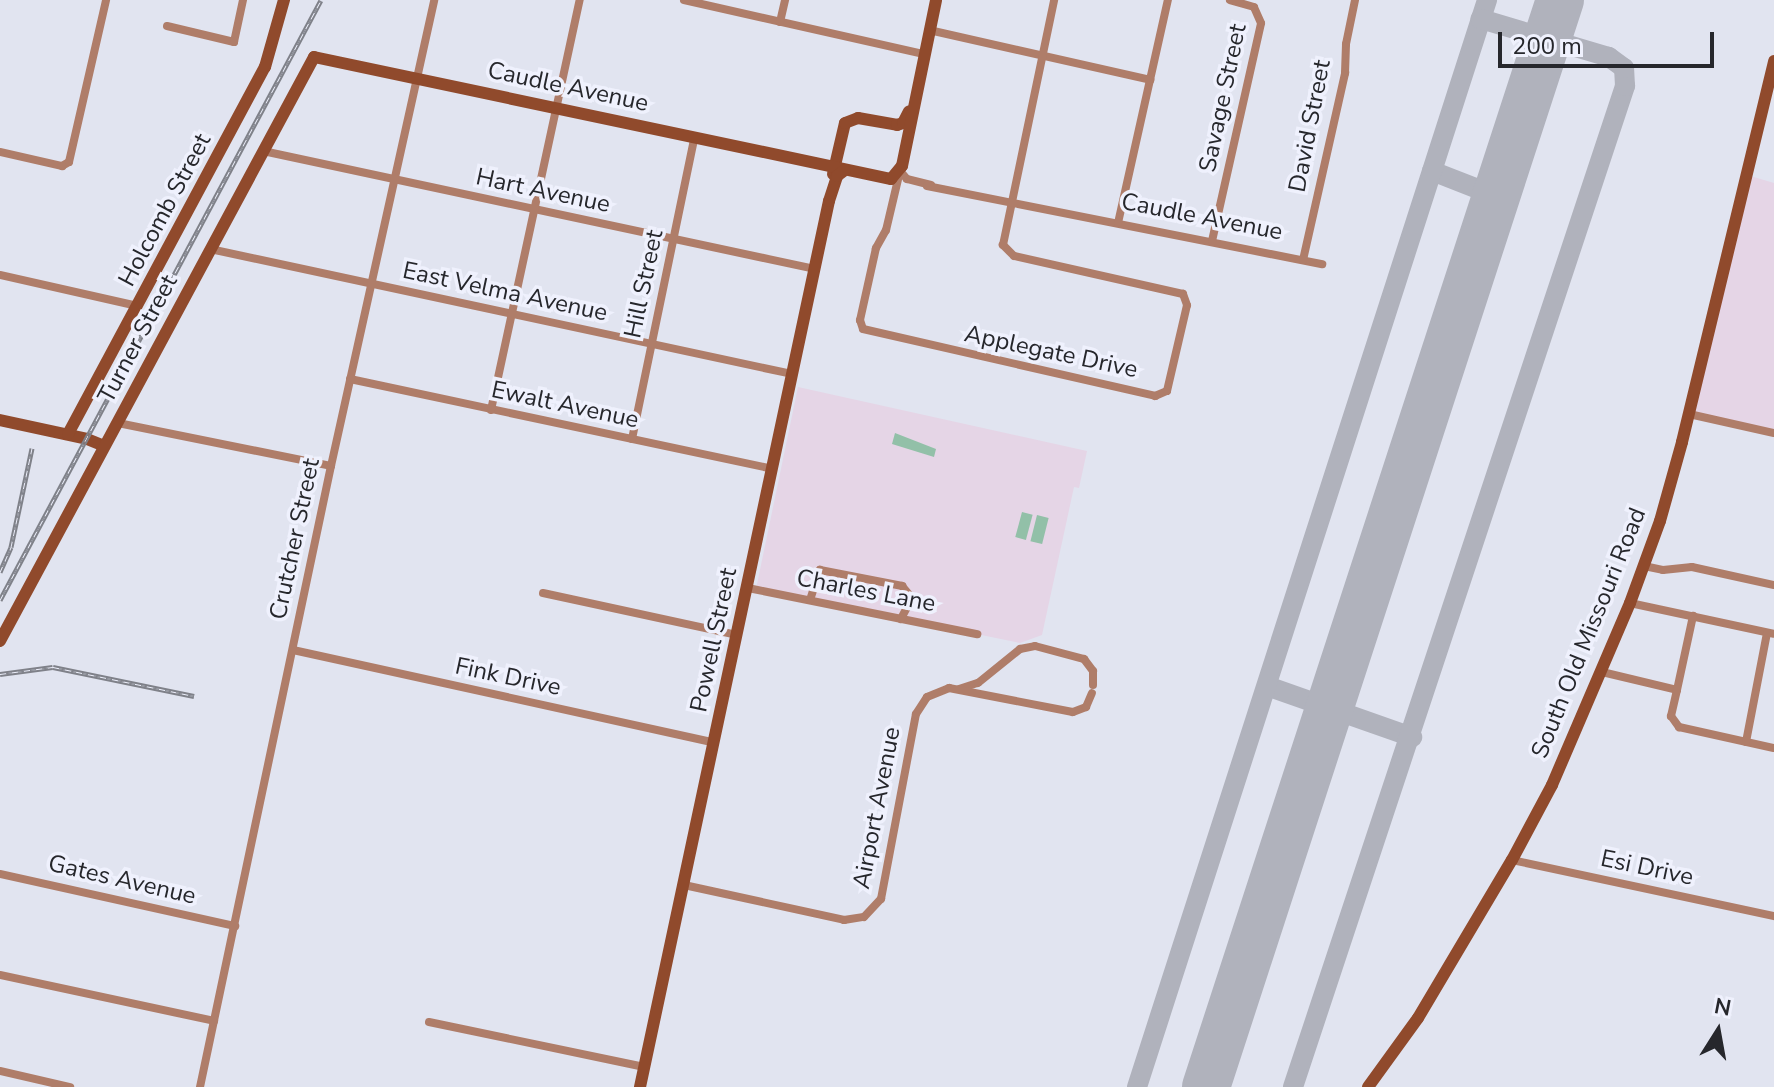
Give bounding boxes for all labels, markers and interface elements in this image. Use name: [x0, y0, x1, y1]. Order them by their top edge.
scale bar: [1502, 16, 1718, 66]
street label: Savage Street: [1193, 21, 1253, 175]
text: 200 m: [1512, 30, 1582, 62]
street label: Caudle Avenue: [485, 56, 651, 118]
street label: David Street: [1283, 57, 1337, 195]
street label: Holcomb Street: [113, 129, 217, 291]
street label: Hart Avenue: [473, 163, 613, 219]
street label: Caudle Avenue: [1119, 187, 1285, 247]
street label: Hill Street: [619, 227, 669, 341]
street label: East Velma Avenue: [400, 256, 610, 328]
street label: Turner Street: [92, 270, 184, 408]
street label: Applegate Drive: [962, 320, 1140, 384]
street label: Ewalt Avenue: [489, 375, 641, 435]
street label: Crutcher Street: [264, 456, 326, 622]
street label: South Old Missouri Road: [1526, 504, 1652, 762]
street label: Charles Lane: [794, 563, 938, 619]
street label: Powell Street: [685, 565, 743, 715]
street label: Fink Drive: [452, 652, 564, 702]
street label: Airport Avenue: [847, 725, 907, 891]
street label: Esi Drive: [1598, 844, 1696, 892]
street label: Gates Avenue: [45, 849, 199, 911]
north arrow: [1678, 991, 1758, 1071]
text: N: [1712, 991, 1734, 1024]

